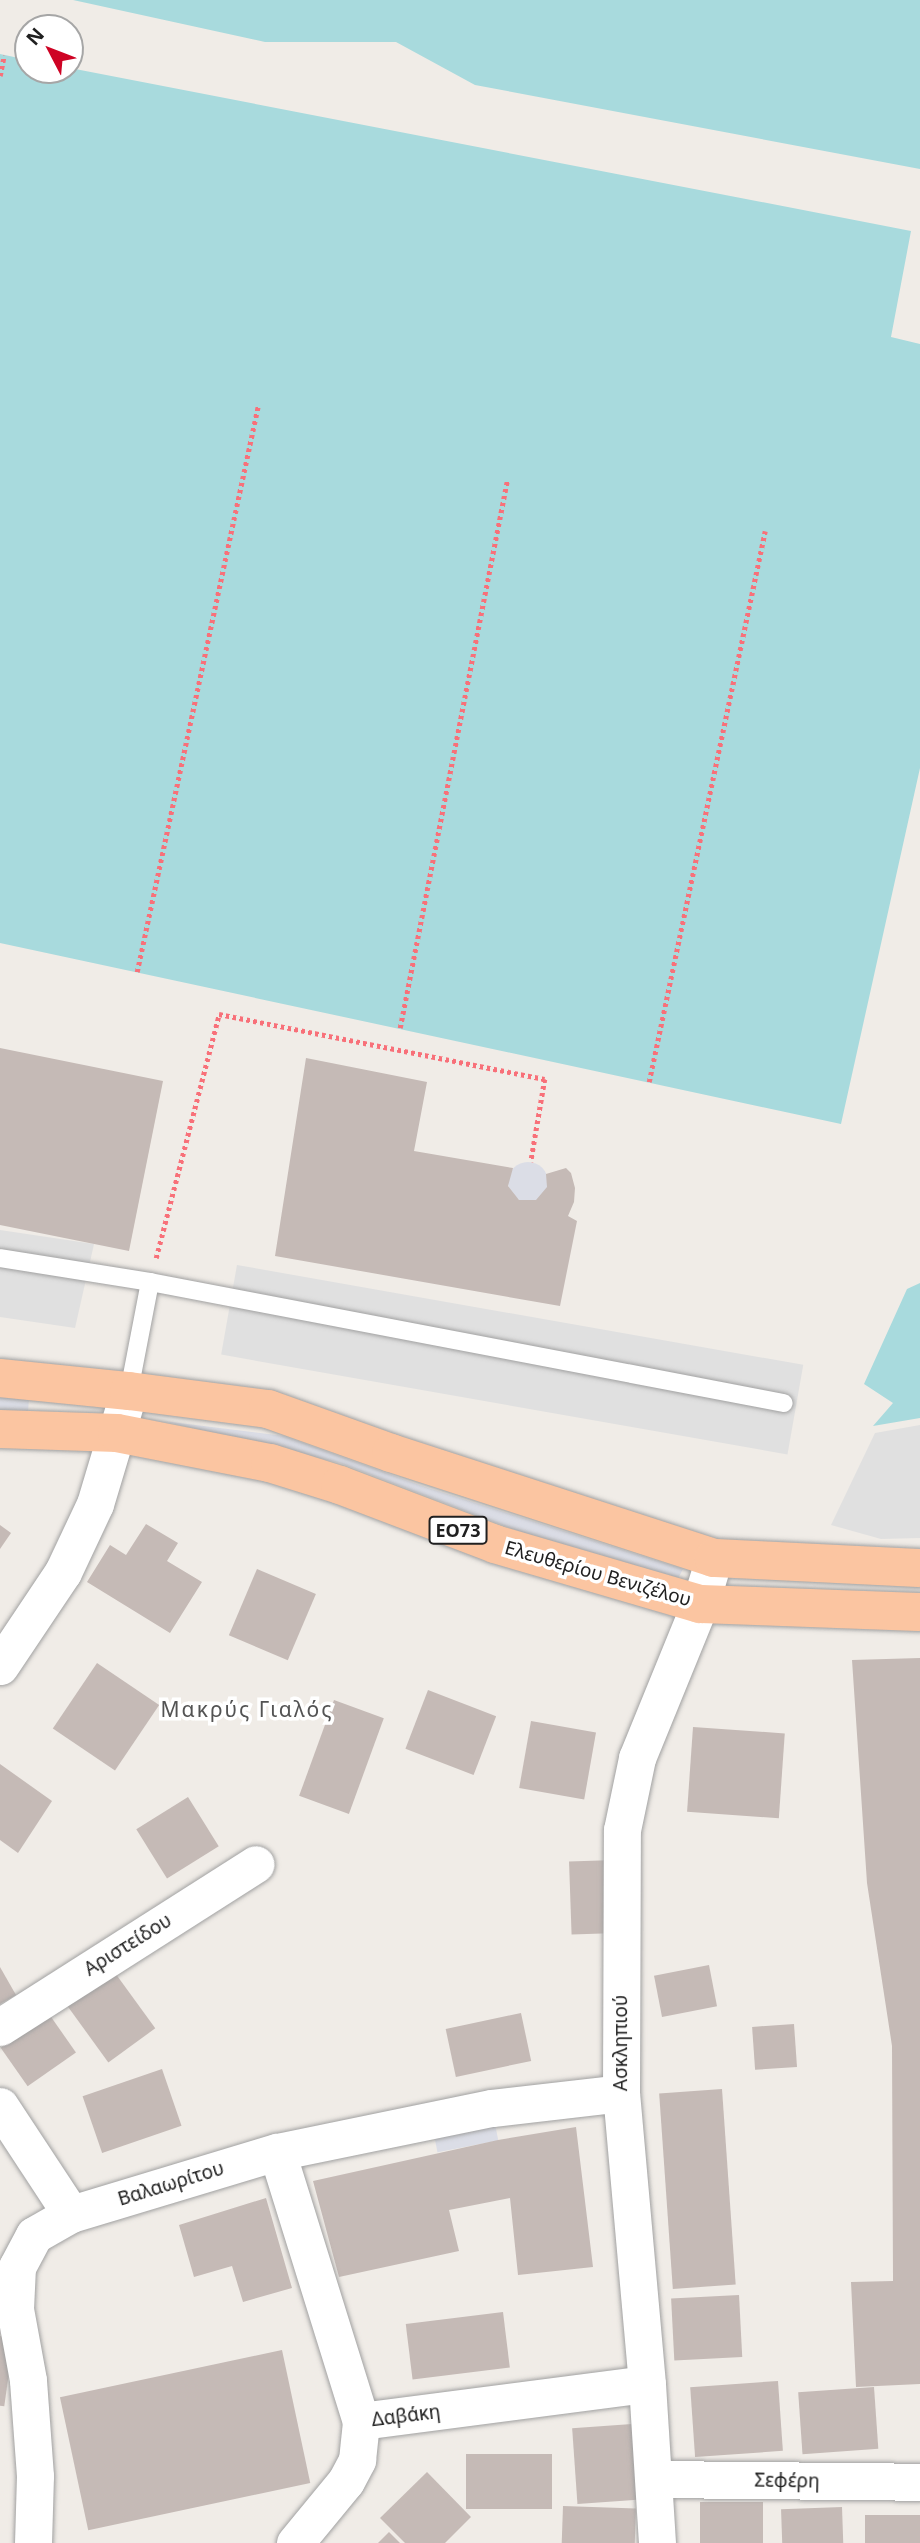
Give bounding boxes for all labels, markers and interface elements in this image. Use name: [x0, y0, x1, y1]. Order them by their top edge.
north arrow: [14, 14, 84, 84]
text: N: [20, 22, 50, 51]
road number: ΕΟ73: [428, 1516, 488, 1545]
street label: Ελευθερίου Βενιζέλου: [502, 1536, 694, 1612]
district label: Μακρύς Γιαλός: [162, 1696, 332, 1722]
street label: Αριστείδου: [80, 1909, 176, 1981]
street label: Ασκληπιού: [610, 1995, 632, 2091]
street label: Βαλαωρίτου: [115, 2157, 227, 2211]
street label: Δαβάκη: [370, 2400, 442, 2432]
street label: Σεφέρη: [754, 2469, 820, 2493]

